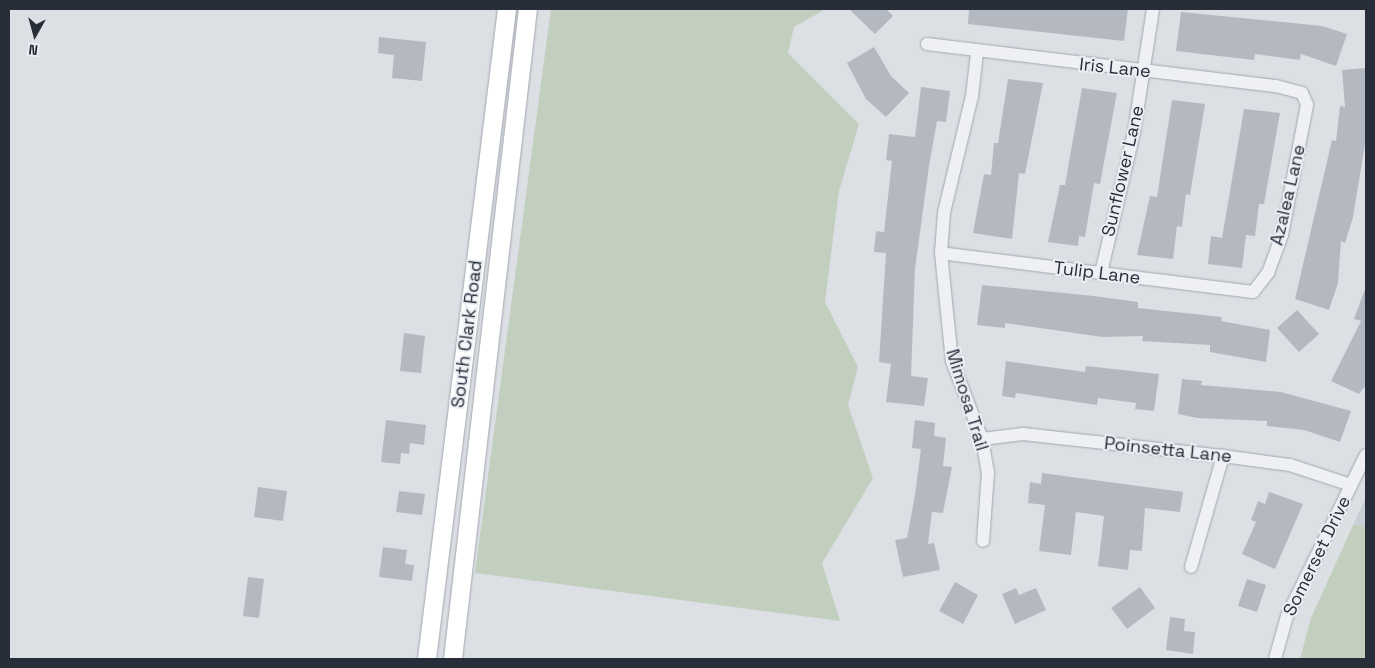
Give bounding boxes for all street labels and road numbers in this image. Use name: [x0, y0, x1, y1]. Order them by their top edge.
street label: Iris Lane: [1078, 54, 1152, 82]
street label: Sunflower Lane: [1097, 103, 1149, 239]
street label: Azalea Lane: [1266, 142, 1310, 248]
street label: Tulip Lane: [1052, 257, 1142, 289]
street label: South Clark Road: [447, 259, 487, 409]
street label: Mimosa Trail: [941, 346, 993, 454]
street label: Poinsetta Lane: [1103, 433, 1233, 467]
street label: Somerset Drive: [1279, 493, 1355, 619]

